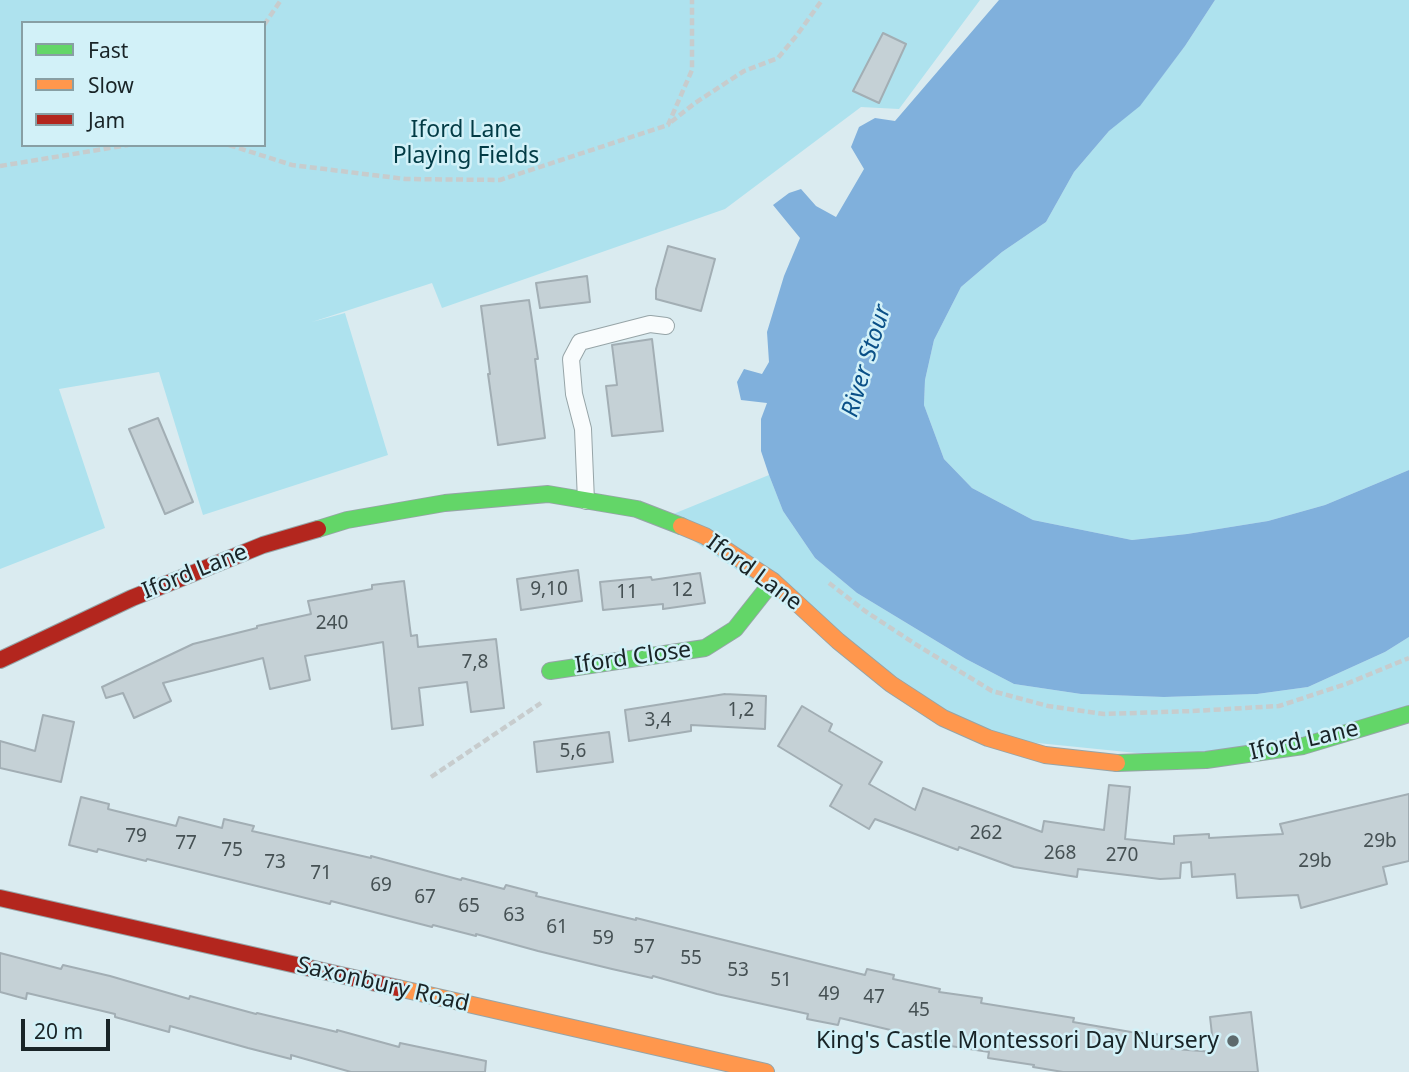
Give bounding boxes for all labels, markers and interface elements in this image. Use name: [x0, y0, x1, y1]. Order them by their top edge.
legend: [21, 21, 266, 147]
text: Fast: [88, 36, 128, 64]
text: Slow: [88, 71, 134, 99]
text: Jam: [88, 106, 125, 134]
park label: Iford Lane Playing Fields: [393, 116, 539, 170]
water label: River Stour: [836, 301, 898, 421]
street label: Iford Lane: [701, 529, 807, 617]
street label: Iford Lane: [138, 538, 252, 606]
house number: 9,10: [530, 579, 568, 601]
house number: 12: [671, 580, 693, 602]
house number: 11: [616, 582, 638, 604]
house number: 240: [316, 613, 348, 635]
street label: Iford Close: [573, 636, 693, 680]
house number: 7,8: [462, 652, 488, 674]
house number: 1,2: [728, 700, 754, 722]
house number: 3,4: [645, 710, 671, 732]
street label: Iford Lane: [1247, 715, 1361, 767]
house number: 5,6: [560, 741, 586, 763]
house number: 262: [970, 823, 1002, 845]
house number: 79: [125, 826, 147, 848]
house number: 29b: [1363, 831, 1397, 853]
house number: 77: [175, 833, 197, 855]
house number: 75: [221, 840, 243, 862]
house number: 268: [1044, 843, 1076, 865]
house number: 270: [1106, 845, 1138, 867]
house number: 29b: [1298, 851, 1332, 873]
house number: 73: [264, 852, 286, 874]
house number: 71: [310, 863, 332, 885]
house number: 69: [370, 875, 392, 897]
house number: 67: [414, 887, 436, 909]
house number: 65: [458, 896, 480, 918]
house number: 63: [503, 905, 525, 927]
house number: 61: [546, 917, 568, 939]
house number: 59: [592, 928, 614, 950]
house number: 57: [633, 937, 655, 959]
house number: 55: [680, 948, 702, 970]
street label: Saxonbury Road: [294, 952, 472, 1018]
house number: 53: [727, 960, 749, 982]
house number: 51: [770, 970, 792, 992]
house number: 49: [818, 984, 840, 1006]
house number: 47: [863, 987, 885, 1009]
house number: 45: [908, 1000, 930, 1022]
scale bar: [24, 1006, 114, 1050]
text: 20 m: [34, 1017, 83, 1045]
place label: King's Castle Montessori Day Nursery: [816, 1027, 1219, 1055]
marker: King's Castle Montessori Day Nursery: [1225, 1033, 1241, 1049]

